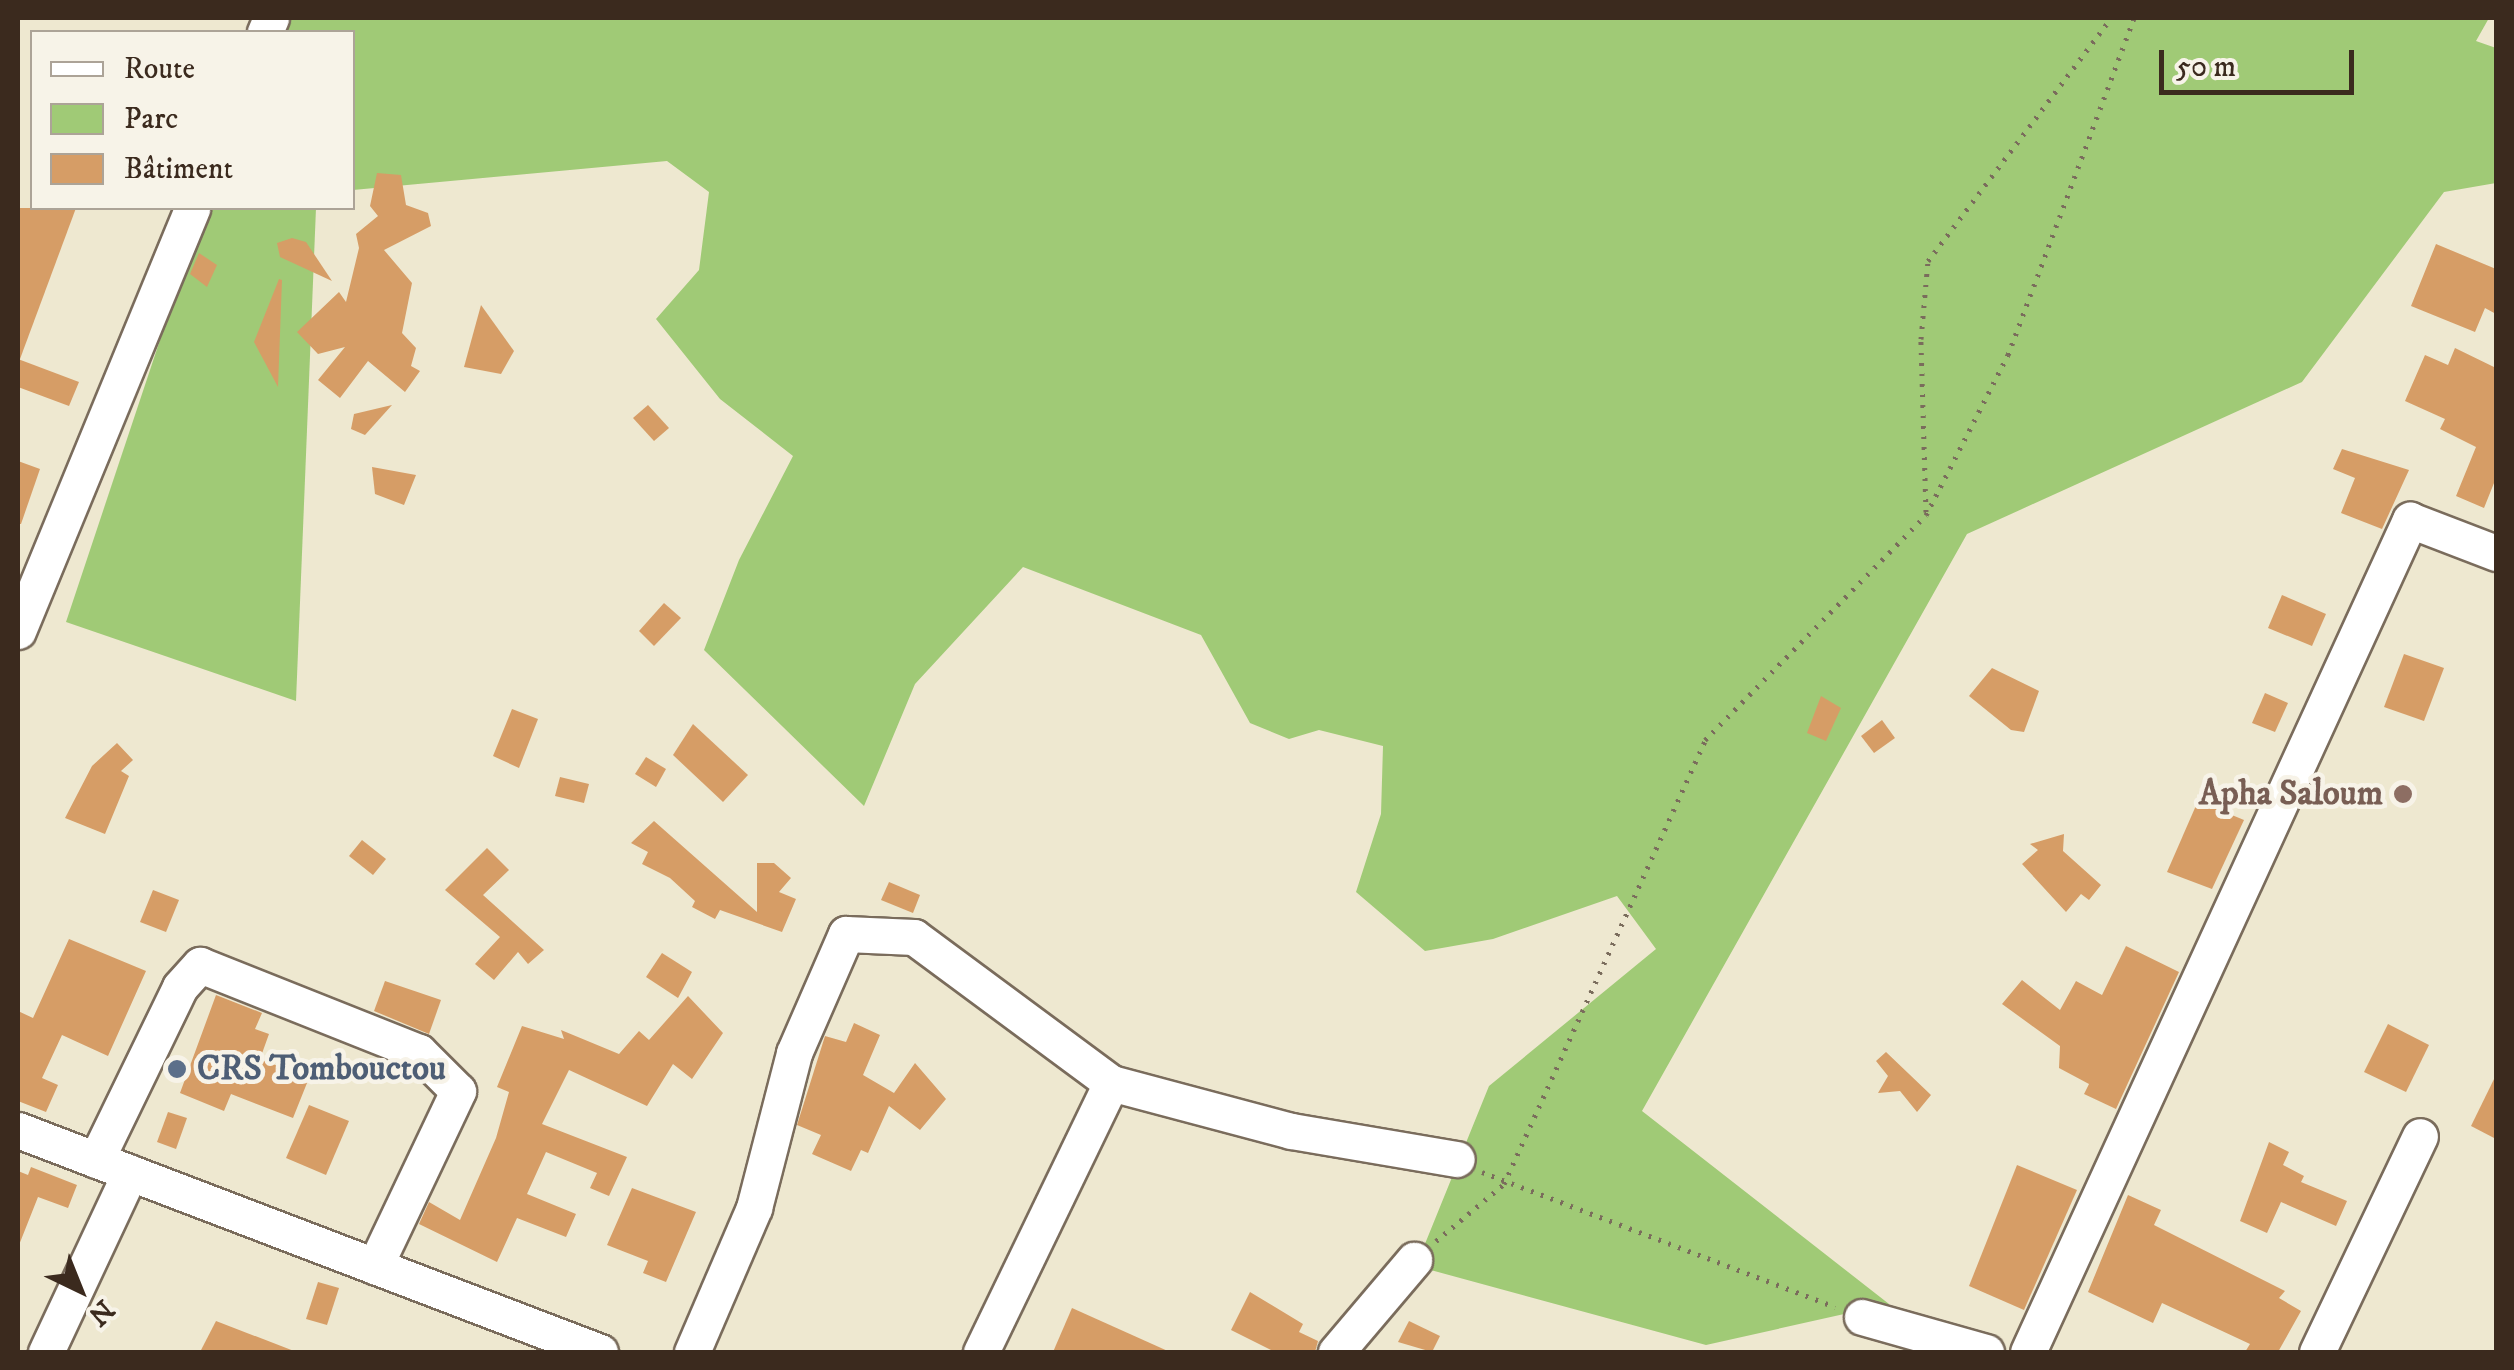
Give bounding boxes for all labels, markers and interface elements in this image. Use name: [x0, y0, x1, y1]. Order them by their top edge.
legend: [30, 30, 355, 210]
scale bar: [2164, 30, 2359, 92]
text: 50 m: [2176, 49, 2236, 86]
text: Route: [124, 51, 195, 88]
text: Parc: [124, 101, 178, 138]
text: Bâtiment: [124, 151, 233, 188]
place label: Apha Saloum: [2199, 773, 2383, 815]
marker: Apha Saloum: [2392, 783, 2414, 805]
place label: CRS Tombouctou: [197, 1048, 446, 1090]
marker: CRS Tombouctou: [166, 1058, 188, 1080]
north arrow: [30, 1240, 130, 1340]
text: N: [80, 1292, 121, 1333]

